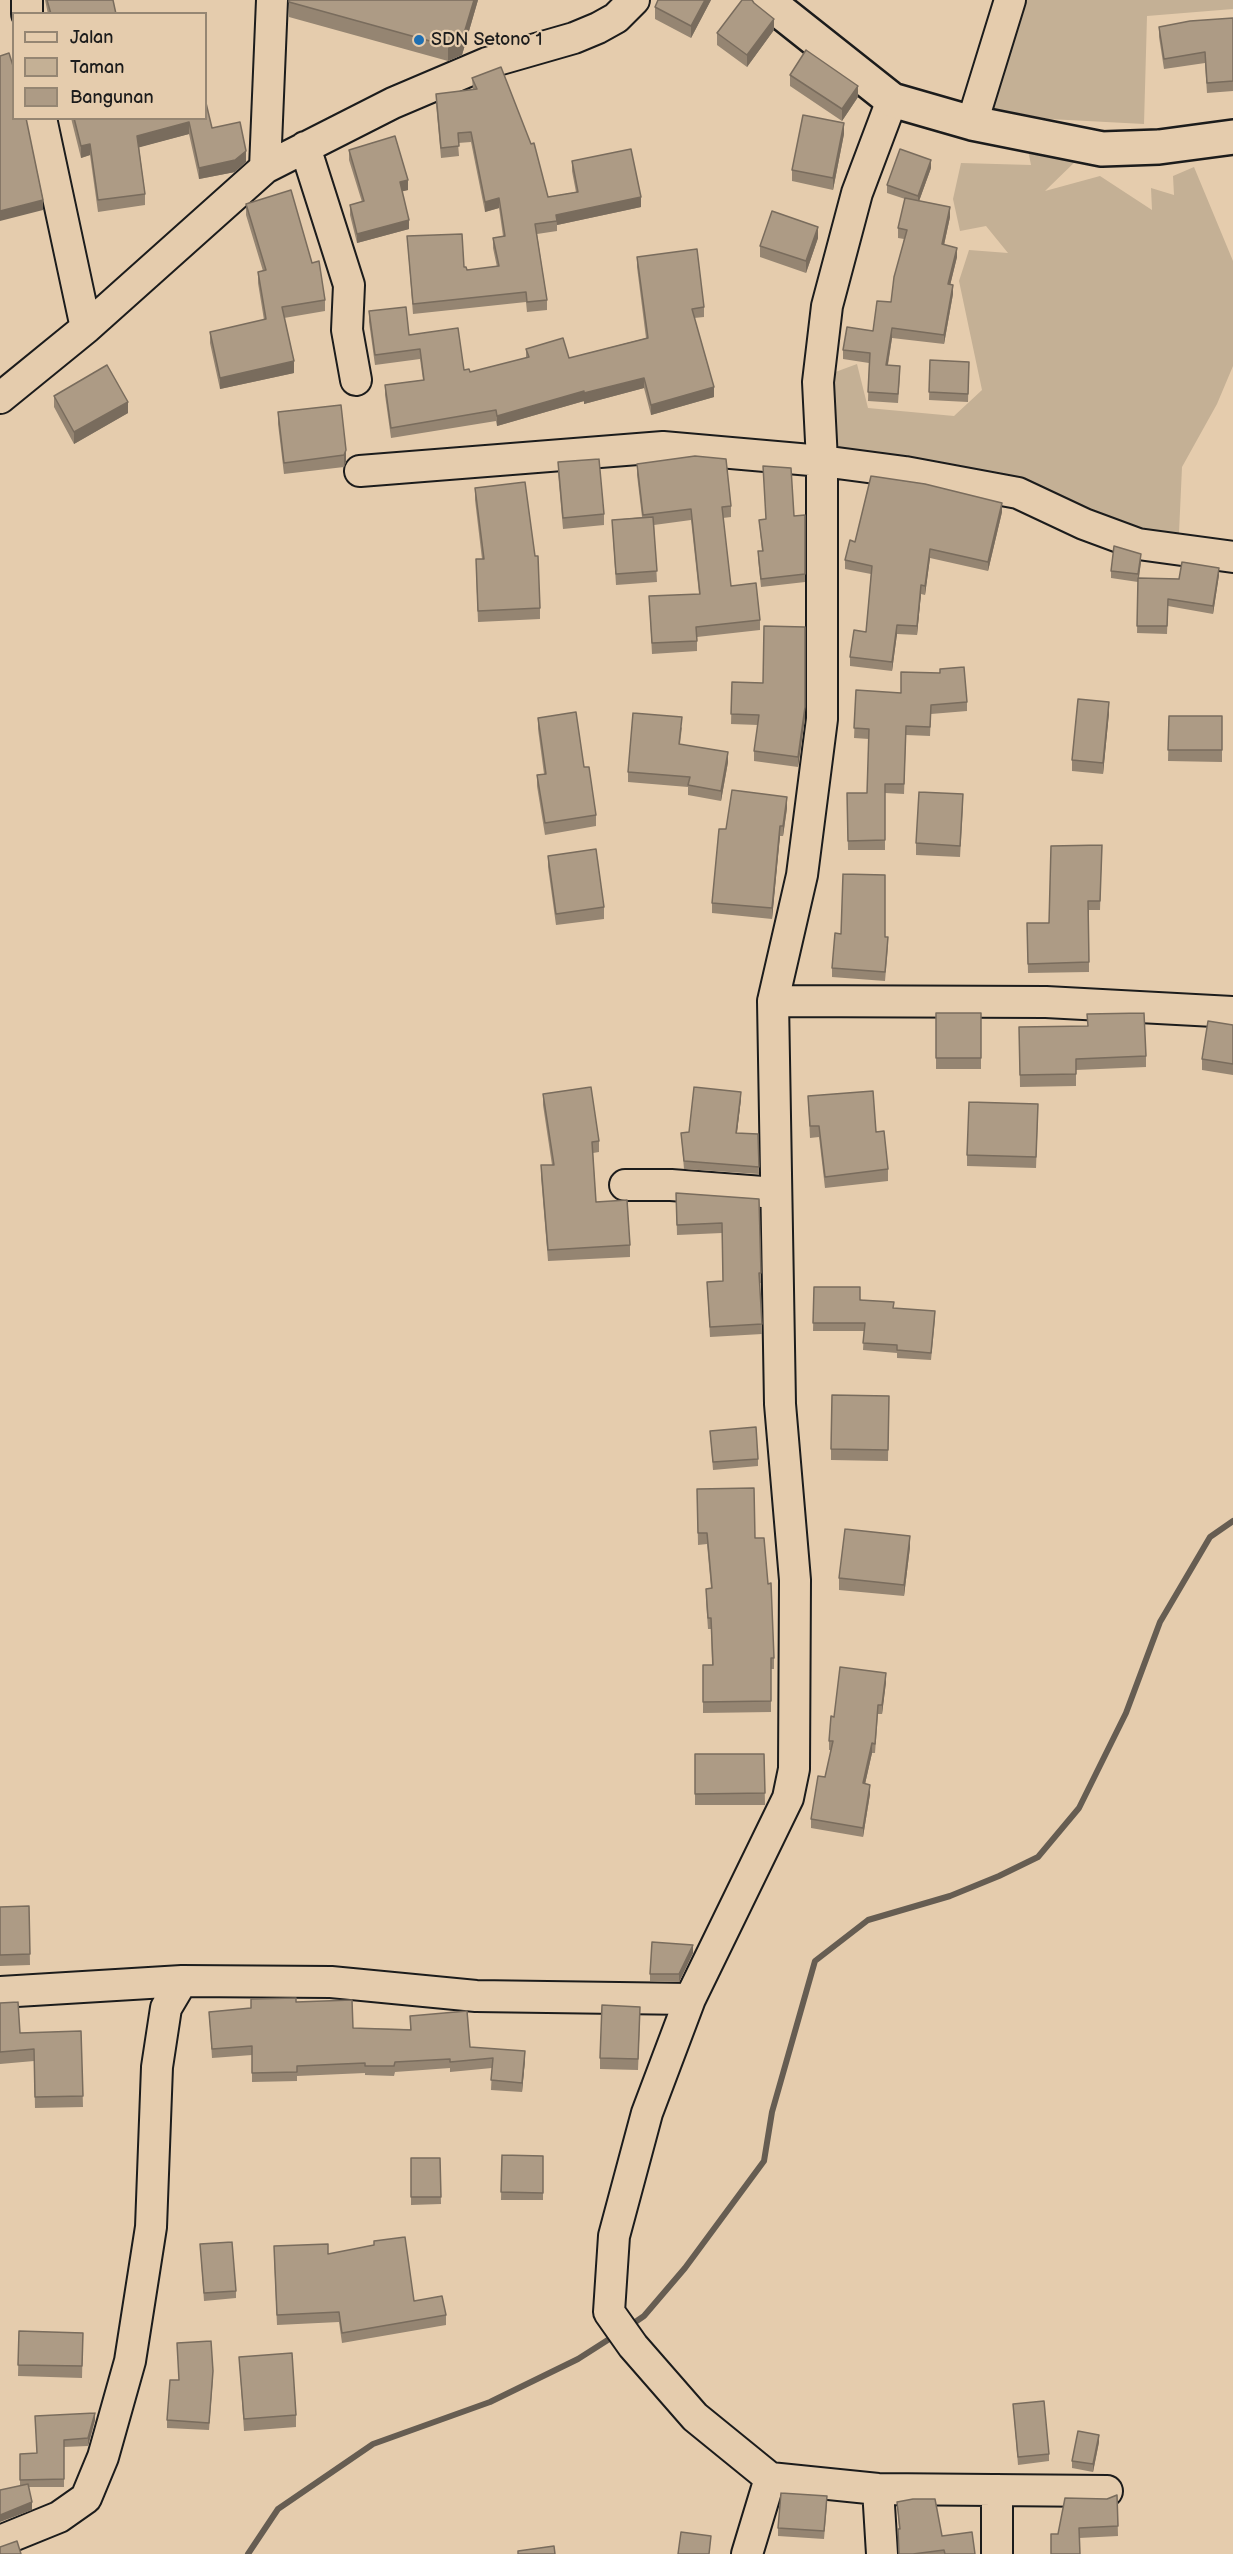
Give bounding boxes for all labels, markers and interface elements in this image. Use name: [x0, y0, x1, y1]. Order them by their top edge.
legend: [12, 12, 207, 120]
text: Jalan: [70, 27, 113, 48]
place label: SDN Setono 1: [431, 29, 542, 51]
marker: SDN Setono 1: [412, 33, 426, 47]
text: Taman: [70, 57, 124, 78]
text: Bangunan: [70, 87, 154, 108]

